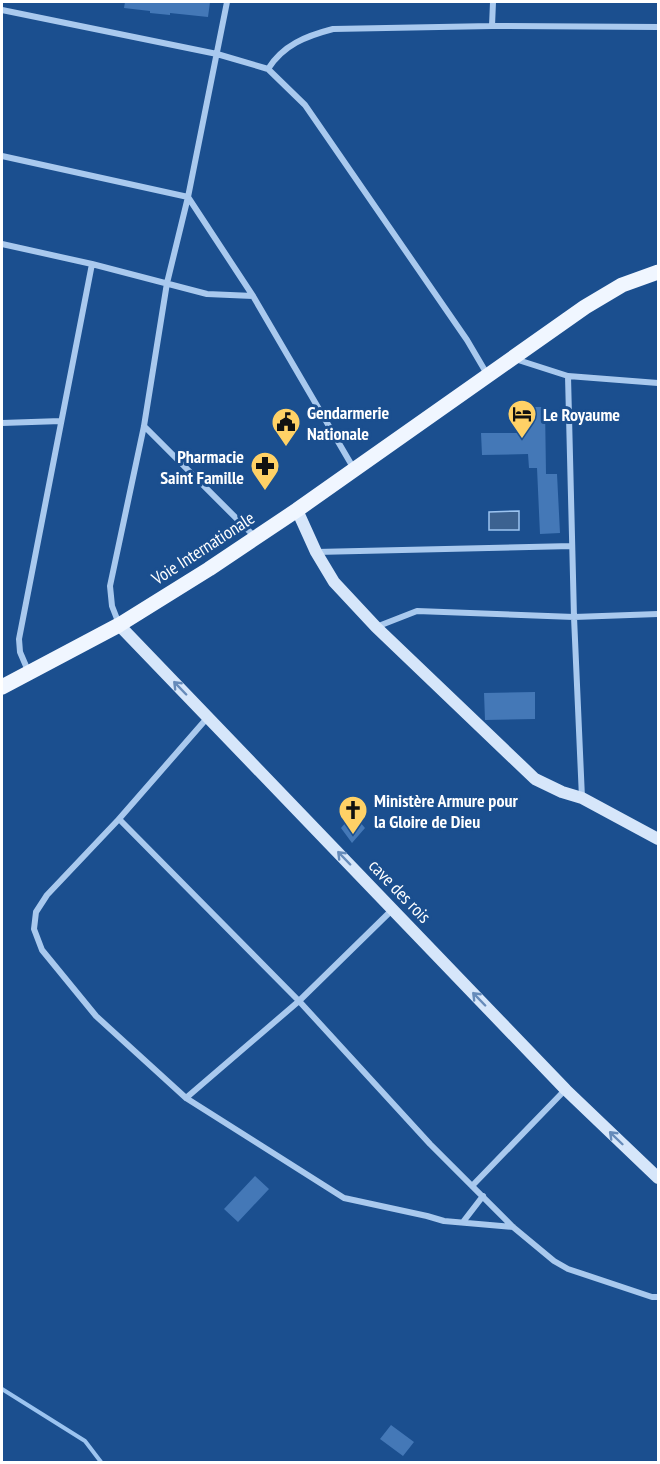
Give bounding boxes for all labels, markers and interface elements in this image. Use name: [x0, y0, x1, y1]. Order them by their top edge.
hotel icon: Le Royaume: [506, 398, 538, 440]
place label: Gendarmerie Nationale: [307, 401, 390, 445]
place label: Le Royaume: [543, 403, 620, 426]
public building icon: Gendarmerie Nationale: [270, 406, 302, 448]
place label: Pharmacie Saint Famille: [160, 445, 244, 489]
pharmacy icon: Pharmacie Saint Famille: [249, 450, 281, 492]
street label: Voie Internationale: [146, 506, 259, 590]
one-way arrow: [173, 680, 187, 695]
place label: Ministère Armure pour la Gloire de Dieu: [374, 789, 518, 833]
church icon: Ministère Armure pour la Gloire de Dieu: [337, 794, 369, 836]
one-way arrow: [337, 851, 352, 866]
street label: cave des rois: [364, 854, 436, 928]
one-way arrow: [472, 992, 487, 1007]
one-way arrow: [609, 1131, 624, 1145]

